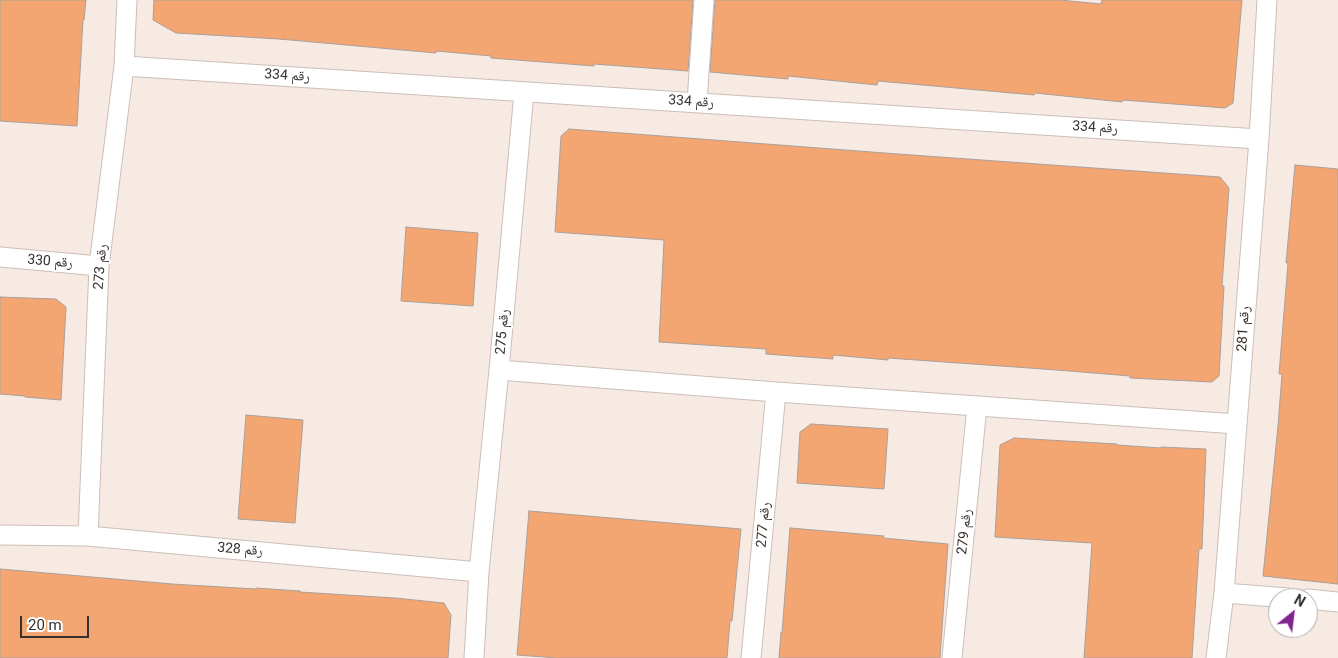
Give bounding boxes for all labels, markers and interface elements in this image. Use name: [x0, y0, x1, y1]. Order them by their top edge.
street label: رقم 334: [264, 66, 310, 86]
street label: رقم 334: [668, 92, 714, 112]
street label: رقم 334: [1072, 118, 1118, 138]
street label: رقم 273: [91, 243, 111, 291]
street label: رقم 330: [26, 252, 74, 272]
street label: رقم 281: [1234, 306, 1254, 352]
street label: رقم 275: [493, 308, 513, 356]
street label: رقم 277: [754, 501, 774, 549]
street label: رقم 279: [954, 508, 976, 556]
street label: رقم 328: [216, 540, 264, 560]
north arrow: [1268, 588, 1318, 638]
text: N: [1292, 591, 1308, 610]
scale bar: [22, 606, 91, 638]
text: 20 m: [28, 616, 62, 634]

